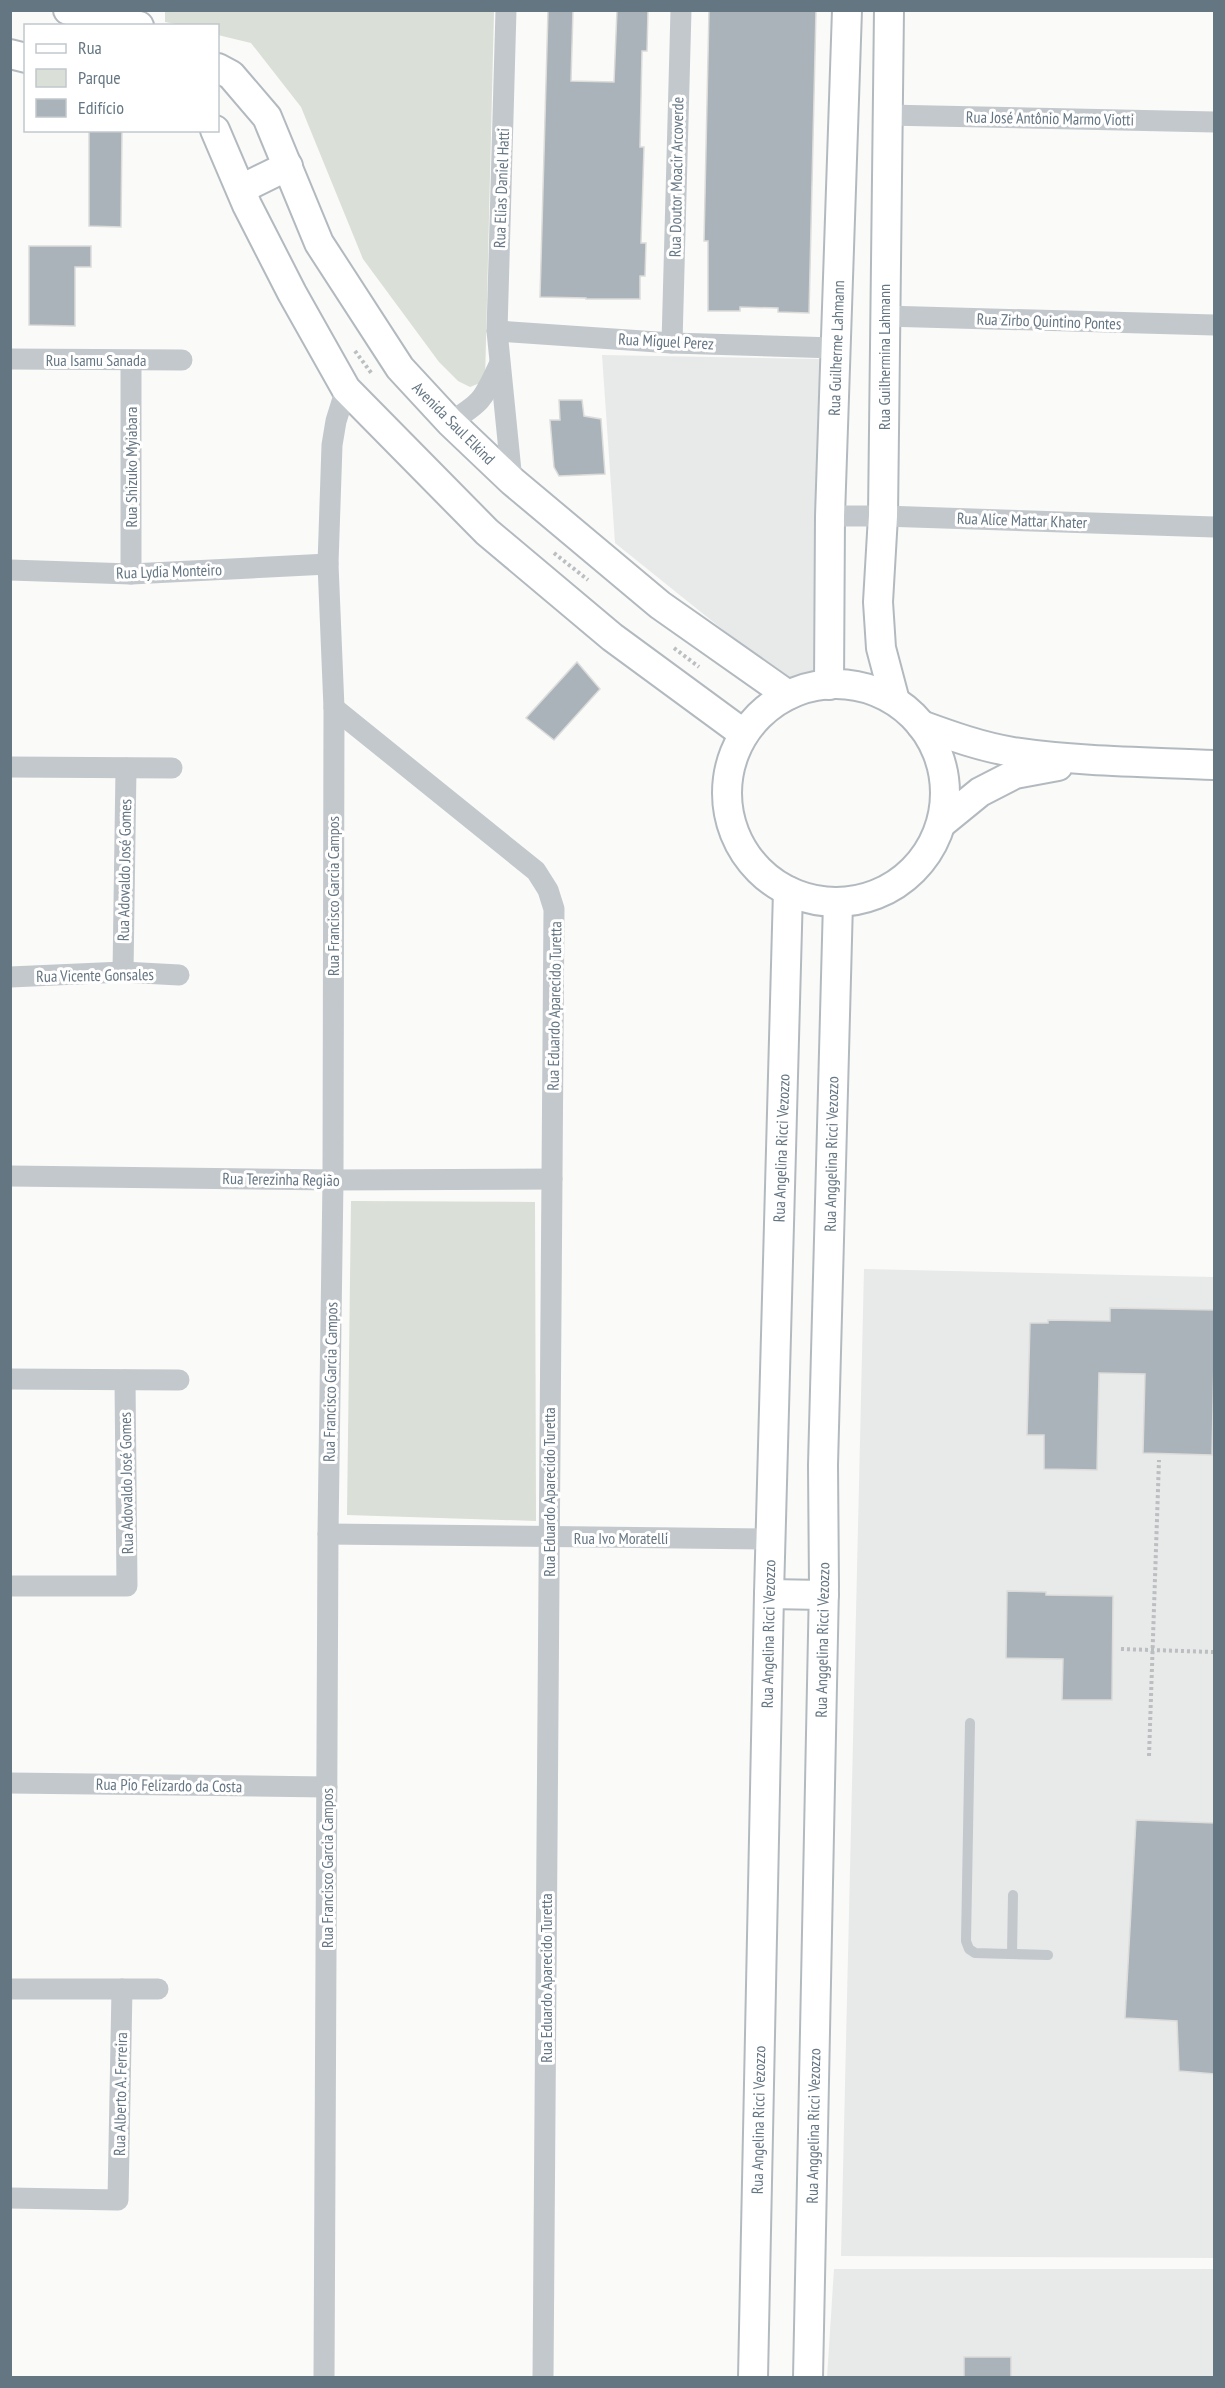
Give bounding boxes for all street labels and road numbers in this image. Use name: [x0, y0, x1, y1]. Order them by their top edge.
street label: Rua Doutor Moacir Arcoverde: [665, 97, 687, 257]
street label: Rua José Antônio Marmo Viotti: [966, 107, 1134, 129]
street label: Rua Elias Daniel Hatti: [489, 128, 513, 248]
street label: Rua Guilherme Lahmann: [824, 280, 848, 416]
street label: Rua Guilhermina Lahmann: [874, 284, 894, 430]
street label: Rua Zirbo Quintino Pontes: [976, 308, 1122, 334]
street label: Rua Miguel Perez: [618, 329, 715, 354]
street label: Rua Isamu Sanada: [46, 350, 146, 370]
street label: Avenida Saul Elkind: [409, 378, 500, 469]
street label: Rua Shizuko Myiabara: [121, 406, 141, 528]
street label: Rua Alice Mattar Khater: [957, 508, 1088, 532]
street label: Rua Lydia Monteiro: [116, 559, 222, 583]
street label: Rua Adovaldo José Gomes: [113, 799, 135, 941]
street label: Rua Francisco Garcia Campos: [323, 816, 343, 976]
street label: Rua Eduardo Aparecido Turetta: [543, 921, 565, 1091]
street label: Rua Vicente Gonsales: [36, 964, 154, 986]
street label: Rua Angelina Ricci Vezozzo: [768, 1073, 794, 1223]
street label: Rua Anggelina Ricci Vezozzo: [820, 1076, 842, 1232]
street label: Rua Terezinha Região: [222, 1168, 340, 1190]
street label: Rua Francisco Garcia Campos: [319, 1302, 341, 1462]
street label: Rua Eduardo Aparecido Turetta: [539, 1407, 559, 1577]
street label: Rua Adovaldo José Gomes: [115, 1412, 137, 1554]
street label: Rua Ivo Moratelli: [574, 1528, 668, 1548]
street label: Rua Angelina Ricci Vezozzo: [757, 1560, 779, 1708]
street label: Rua Anggelina Ricci Vezozzo: [811, 1562, 833, 1718]
street label: Rua Pio Felizardo da Costa: [96, 1774, 242, 1796]
street label: Rua Francisco Garcia Campos: [317, 1788, 337, 1948]
street label: Rua Eduardo Aparecido Turetta: [536, 1893, 556, 2063]
street label: Rua Alberto A. Ferreira: [109, 2032, 131, 2156]
street label: Rua Angelina Ricci Vezozzo: [747, 2046, 769, 2194]
street label: Rua Anggelina Ricci Vezozzo: [802, 2048, 824, 2204]

